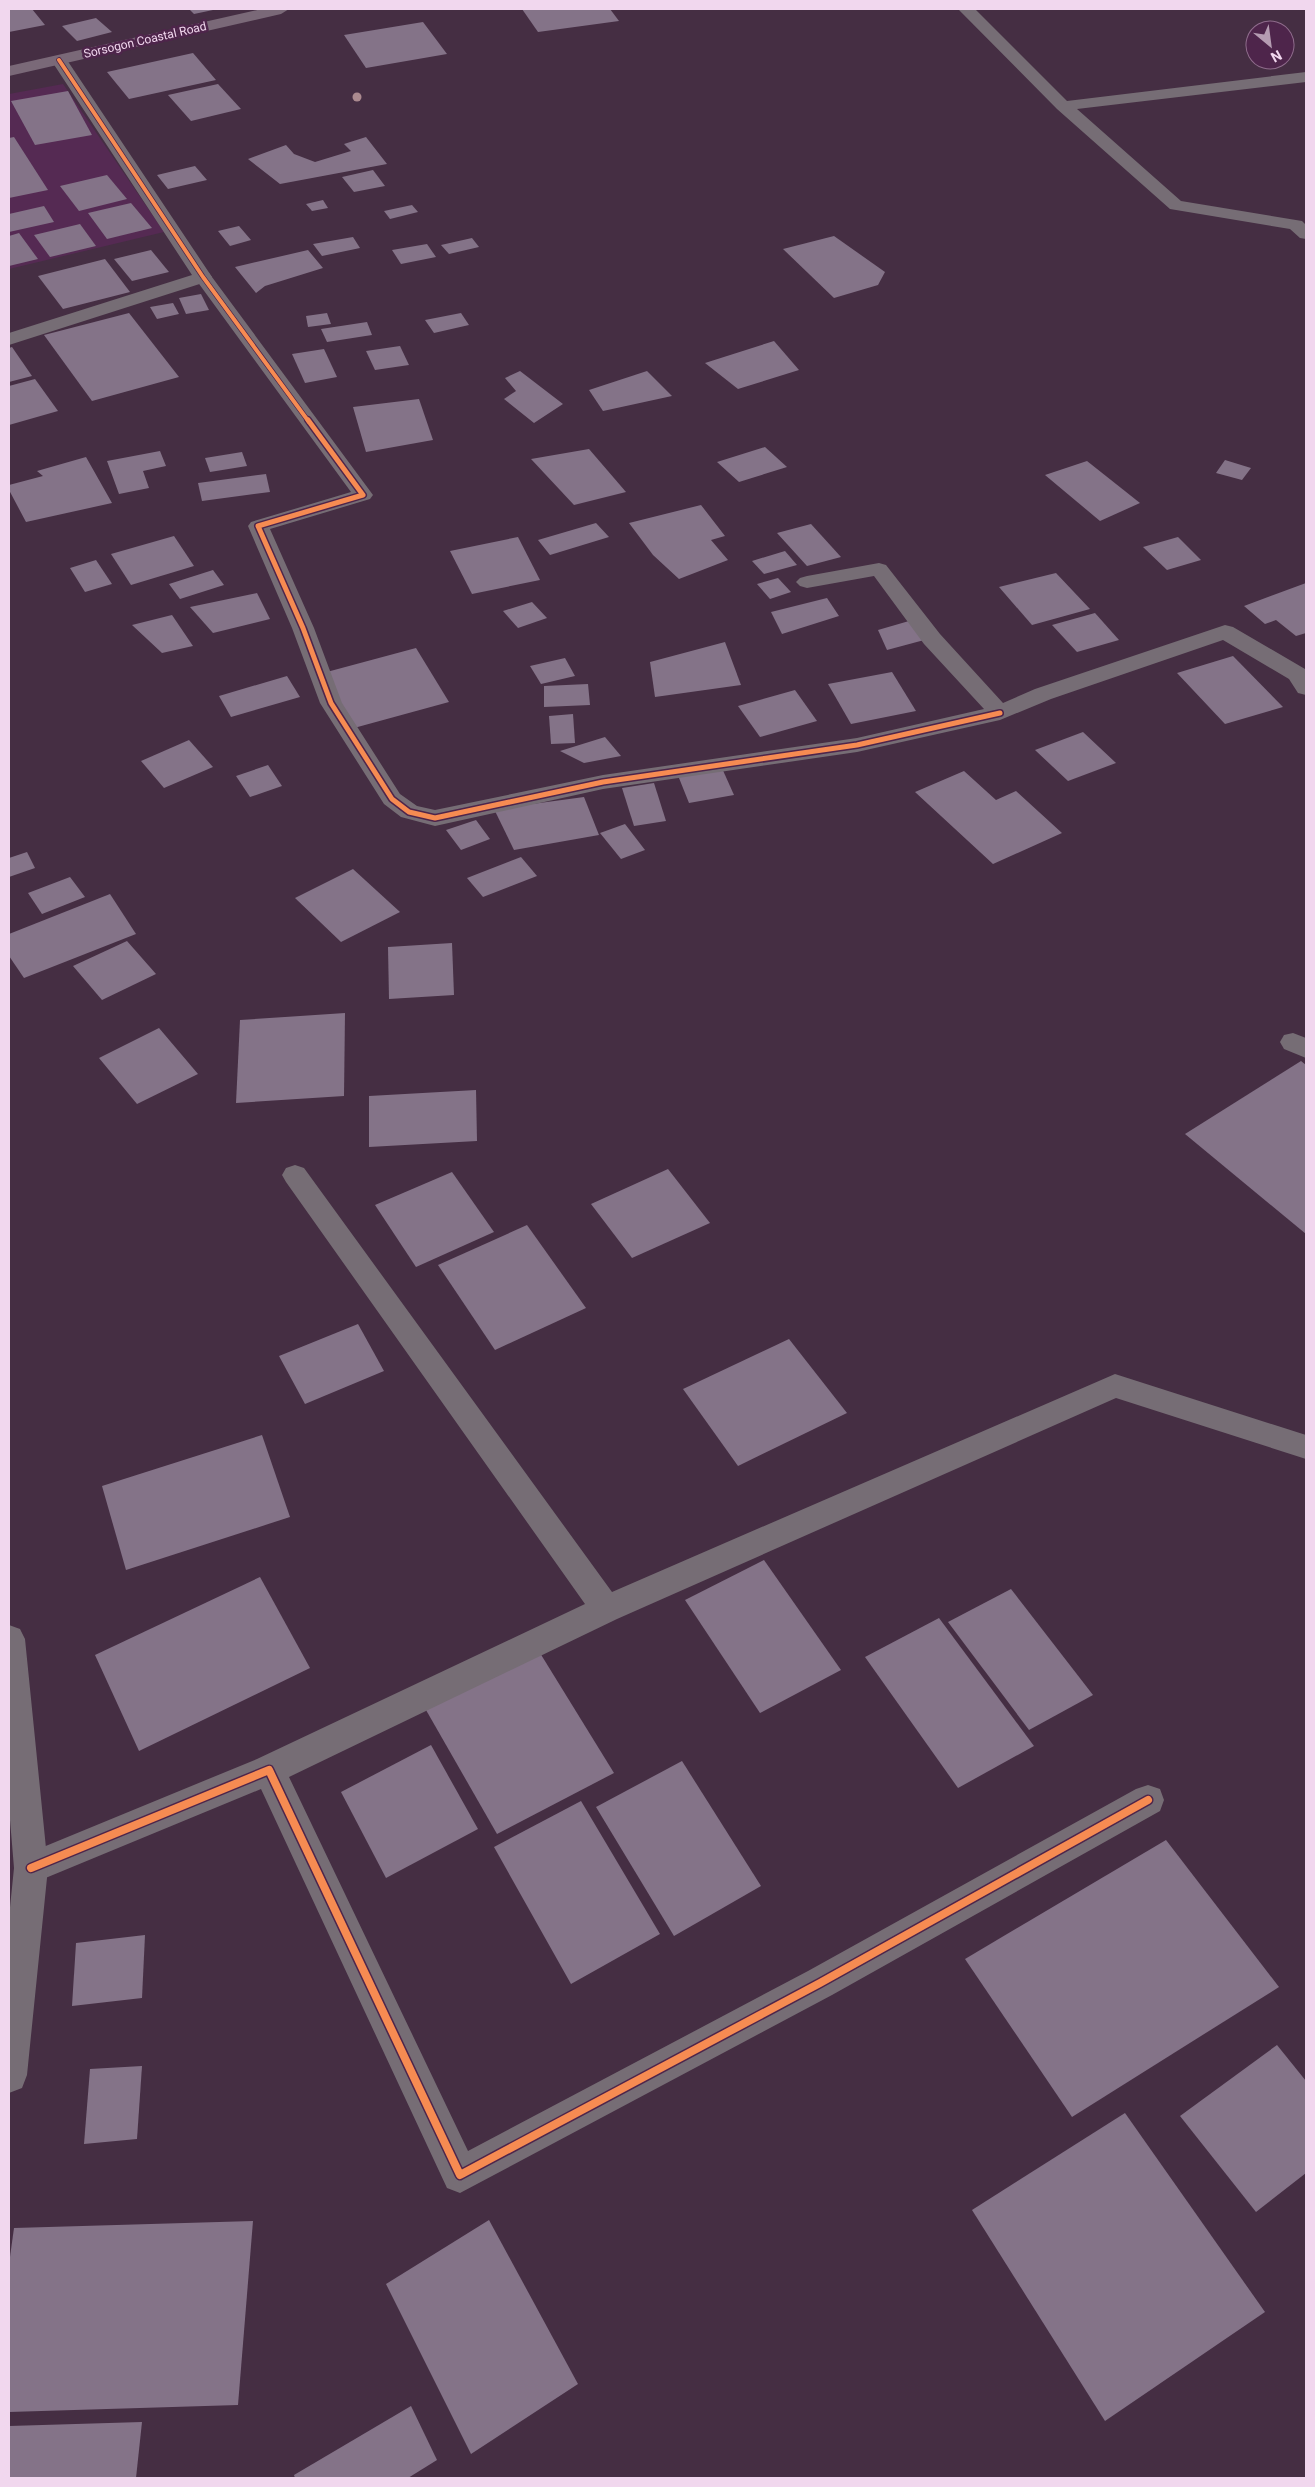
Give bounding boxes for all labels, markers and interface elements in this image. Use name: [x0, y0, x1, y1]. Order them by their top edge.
street label: Sorsogon Coastal Road: [82, 19, 208, 61]
north arrow: [1245, 20, 1295, 70]
text: N: [1268, 47, 1285, 66]

